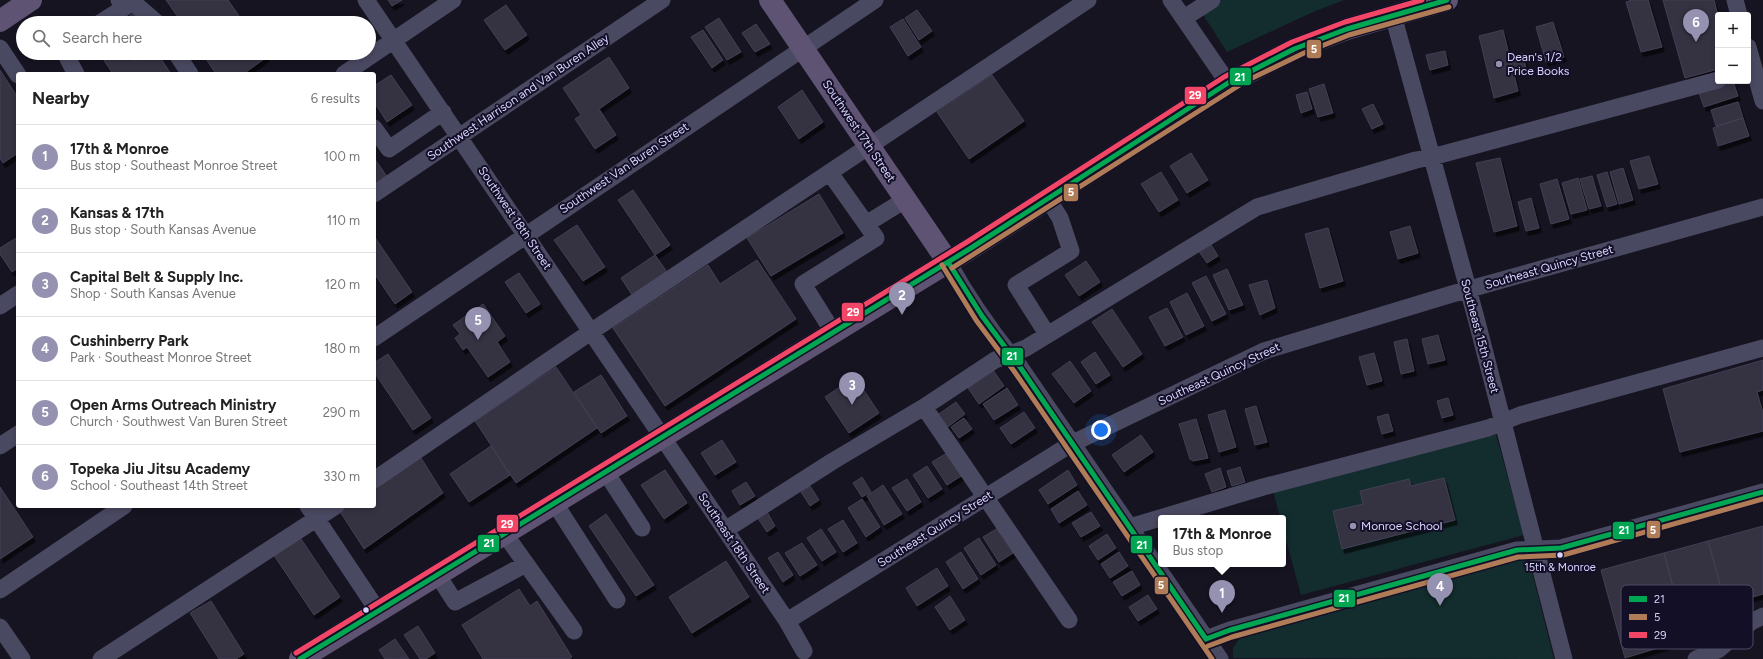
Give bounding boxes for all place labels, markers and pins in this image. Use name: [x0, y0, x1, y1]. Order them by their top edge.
pin: 6: [1683, 9, 1709, 42]
place label: Dean's 1/2 Price Books: [1507, 50, 1570, 78]
marker: Dean's 1/2 Price Books: [1494, 59, 1504, 69]
pin: 2: [889, 282, 915, 315]
pin: 5: [465, 307, 491, 340]
pin: 3: [839, 372, 865, 405]
place label: Monroe School: [1361, 519, 1442, 533]
marker: Monroe School: [1348, 521, 1358, 531]
marker: 15th & Monroe: [1555, 550, 1565, 560]
place label: 15th & Monroe: [1524, 561, 1596, 574]
pin: 4: [1427, 573, 1453, 606]
pin: 1: [1209, 580, 1235, 613]
unlabelled marker: [361, 605, 371, 615]

